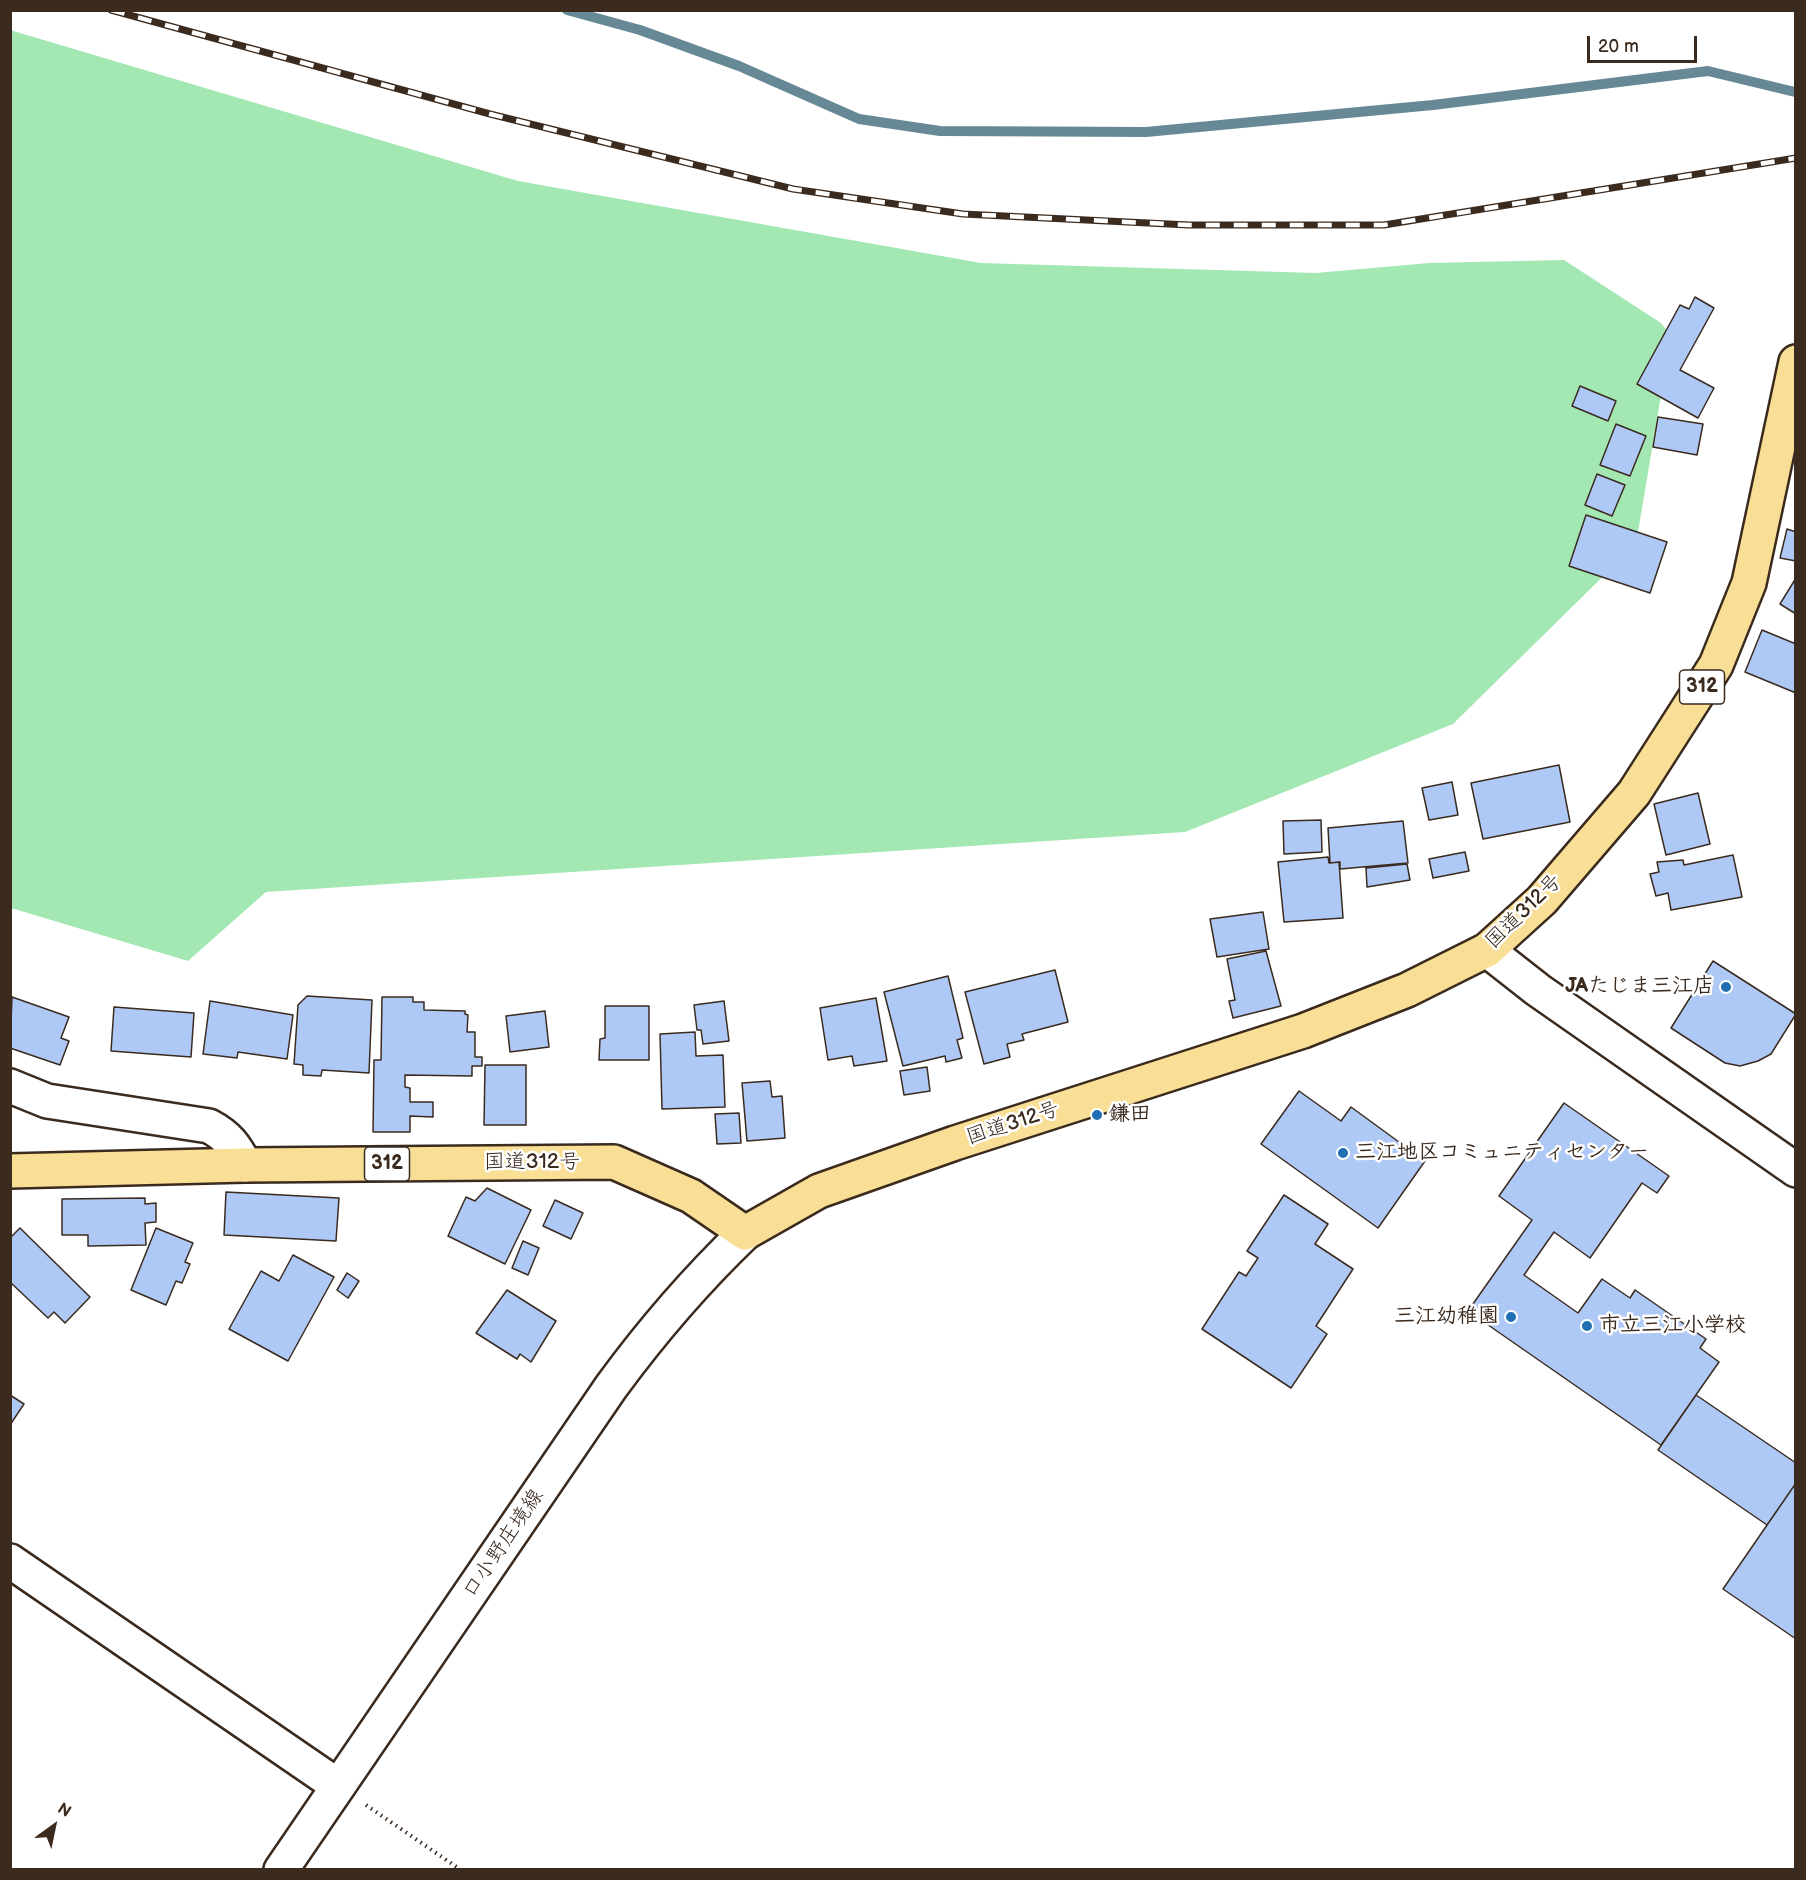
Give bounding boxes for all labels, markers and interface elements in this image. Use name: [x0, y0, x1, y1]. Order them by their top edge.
scale bar: [1590, 24, 1700, 62]
text: 20 m: [1598, 36, 1639, 57]
road number: 312: [1680, 670, 1724, 704]
street label: 国道312号: [1481, 869, 1567, 955]
place label: JAたじま三江店: [1565, 974, 1714, 1000]
marker: JAたじま三江店: [1719, 980, 1733, 994]
street label: 国道312号: [963, 1097, 1063, 1151]
place label: 鎌田: [1109, 1102, 1151, 1128]
marker: 鎌田: [1090, 1108, 1104, 1122]
place label: 三江地区コミュニティセンター: [1355, 1140, 1649, 1166]
marker: 三江地区コミュニティセンター: [1336, 1146, 1350, 1160]
road number: 312: [364, 1147, 410, 1181]
street label: 国道312号: [484, 1150, 580, 1176]
place label: 三江幼稚園: [1394, 1304, 1499, 1330]
marker: 三江幼稚園: [1504, 1310, 1518, 1324]
place label: 市立三江小学校: [1599, 1313, 1746, 1339]
marker: 市立三江小学校: [1580, 1319, 1594, 1333]
street label: 口小野庄境線: [458, 1485, 550, 1603]
north arrow: [24, 1796, 84, 1856]
text: N: [54, 1799, 74, 1822]

